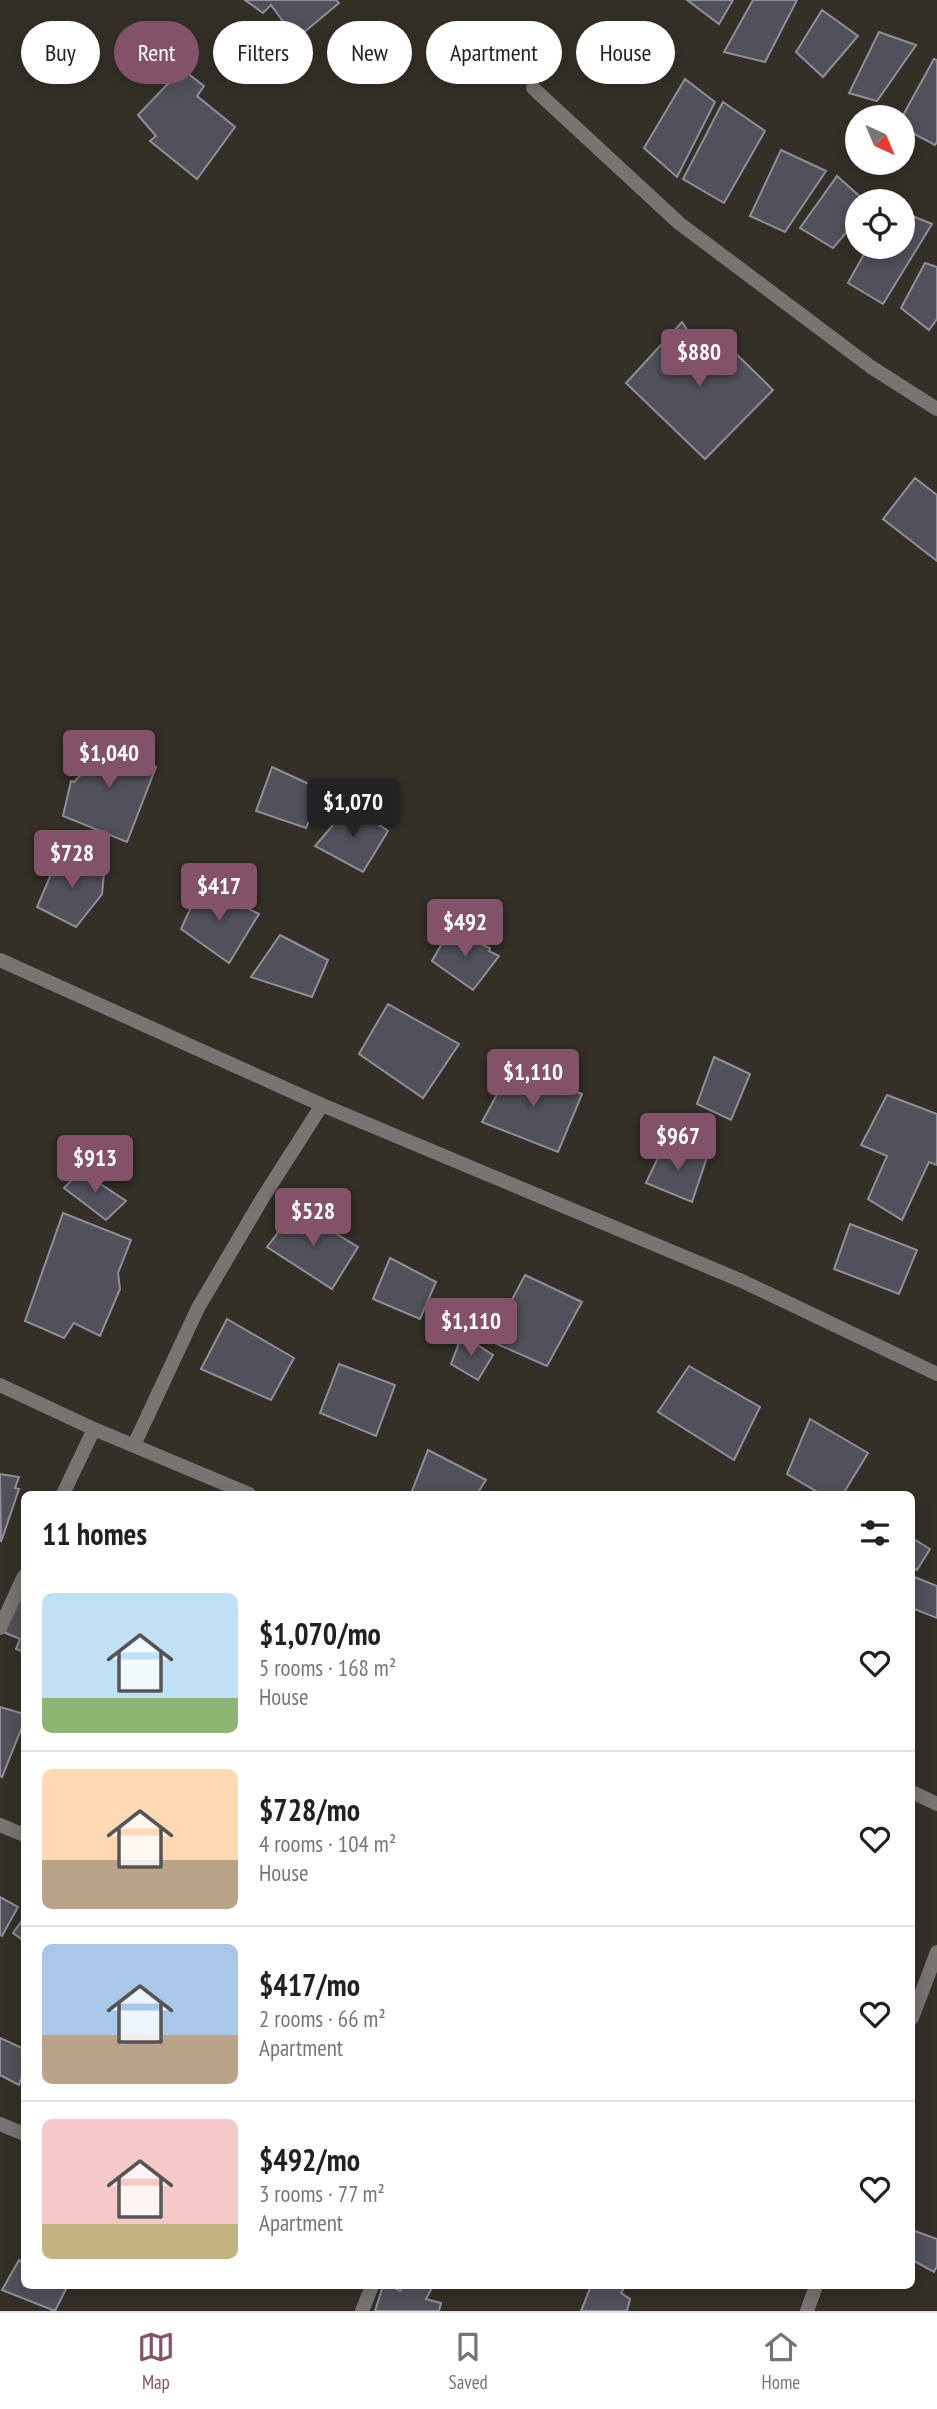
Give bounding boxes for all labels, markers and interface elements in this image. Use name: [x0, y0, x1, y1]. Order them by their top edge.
chip: Buy: [21, 21, 100, 84]
chip: Rent: [114, 21, 199, 84]
chip: Filters: [213, 21, 313, 84]
chip: New: [327, 21, 412, 84]
chip: Apartment: [426, 21, 562, 84]
chip: House: [576, 21, 675, 84]
north arrow: [845, 105, 915, 175]
map controls: [845, 105, 915, 259]
button: locate: [845, 189, 915, 259]
pin: $880: [658, 330, 740, 389]
text: $880: [677, 337, 721, 366]
pin: $1,040: [52, 730, 166, 790]
text: $1,040: [79, 738, 139, 767]
pin: $1,070: [296, 780, 410, 839]
text: $1,070: [323, 787, 383, 816]
pin: $728: [31, 830, 113, 890]
text: $728: [50, 838, 94, 867]
pin: $417: [178, 864, 260, 923]
text: $417: [197, 871, 241, 900]
pin: $492: [424, 900, 506, 959]
text: $492: [443, 907, 487, 936]
pin: $1,110: [476, 1050, 590, 1109]
text: $1,110: [503, 1057, 563, 1086]
pin: $967: [637, 1114, 719, 1173]
text: $967: [656, 1121, 700, 1150]
pin: $913: [54, 1136, 136, 1195]
text: $913: [73, 1143, 117, 1172]
pin: $528: [272, 1188, 354, 1248]
text: $528: [291, 1196, 335, 1225]
pin: $1,110: [414, 1298, 528, 1358]
text: $1,110: [441, 1306, 501, 1335]
text: 11 homes: [42, 1514, 147, 1553]
icon: filters: [856, 1514, 894, 1552]
text: $1,070/mo: [259, 1614, 381, 1653]
icon: home: [98, 1621, 182, 1705]
icon: heart: [856, 1644, 894, 1682]
text: 5 rooms · 168 m²: [259, 1653, 396, 1682]
text: House: [259, 1682, 309, 1711]
text: $728/mo: [259, 1790, 360, 1829]
icon: home: [98, 1797, 182, 1881]
icon: heart: [856, 1820, 894, 1858]
text: 4 rooms · 104 m²: [259, 1829, 396, 1858]
text: House: [259, 1858, 309, 1887]
text: $417/mo: [259, 1965, 360, 2004]
icon: home: [98, 1972, 182, 2056]
icon: heart: [856, 1995, 894, 2033]
text: 2 rooms · 66 m²: [259, 2004, 386, 2033]
text: Apartment: [259, 2033, 343, 2062]
text: $492/mo: [259, 2140, 360, 2179]
icon: home: [98, 2147, 182, 2231]
icon: heart: [856, 2170, 894, 2208]
text: 3 rooms · 77 m²: [259, 2179, 385, 2208]
text: Apartment: [259, 2208, 343, 2237]
tab: Map: [137, 2328, 175, 2394]
tab: Saved: [449, 2328, 488, 2394]
tab: Home: [762, 2328, 800, 2394]

